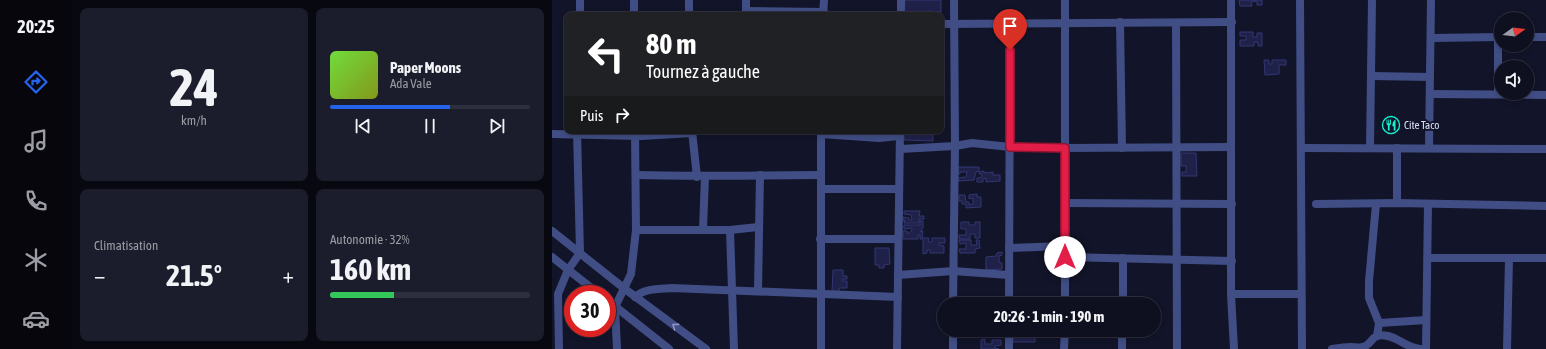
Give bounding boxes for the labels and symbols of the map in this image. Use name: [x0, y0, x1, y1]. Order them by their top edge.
pin: [993, 9, 1027, 50]
north arrow: [1494, 12, 1534, 52]
restaurant icon: Cite Taco: [1381, 115, 1401, 135]
place label: Cite Taco: [1404, 119, 1439, 131]
position arrow: [1044, 236, 1086, 278]
speed limit sign: 30: [564, 285, 616, 337]
one-way arrow: [672, 324, 679, 331]

